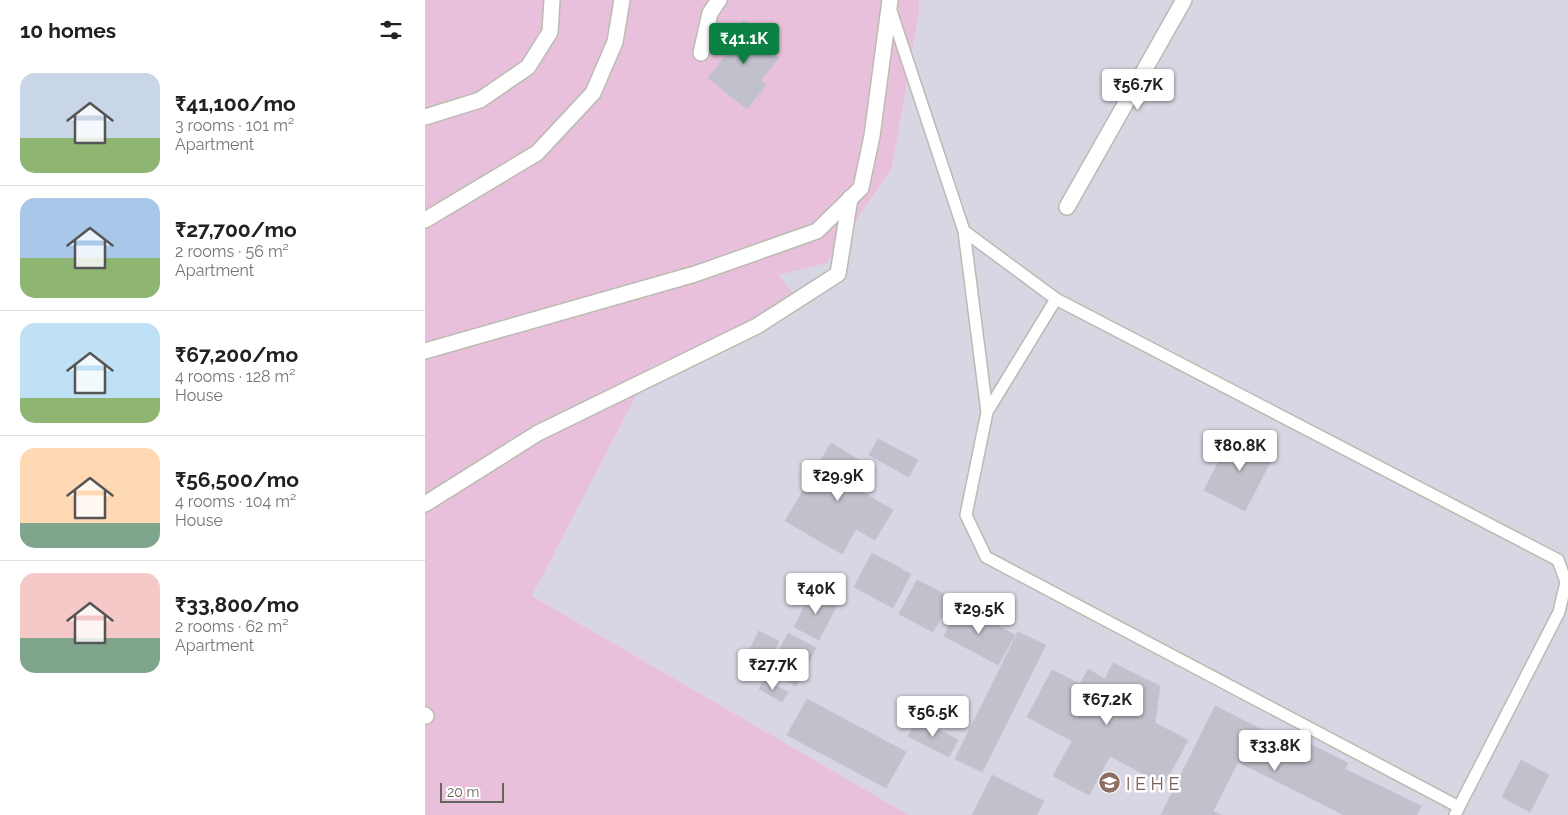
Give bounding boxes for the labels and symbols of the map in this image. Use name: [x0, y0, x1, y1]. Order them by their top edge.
pin: ₹41.1K: [703, 22, 785, 65]
pin: ₹56.7K: [1097, 68, 1179, 111]
pin: ₹80.8K: [1199, 430, 1281, 472]
pin: ₹29.9K: [797, 460, 879, 502]
pin: ₹40K: [786, 572, 846, 615]
pin: ₹29.5K: [938, 592, 1020, 635]
pin: ₹27.7K: [732, 648, 814, 691]
pin: ₹67.2K: [1066, 684, 1148, 726]
pin: ₹56.5K: [892, 696, 974, 738]
pin: ₹33.8K: [1234, 730, 1316, 772]
school or university icon: I E H E: [1098, 771, 1122, 795]
place label: I E H E: [1126, 773, 1179, 794]
scale bar: [440, 780, 504, 803]

